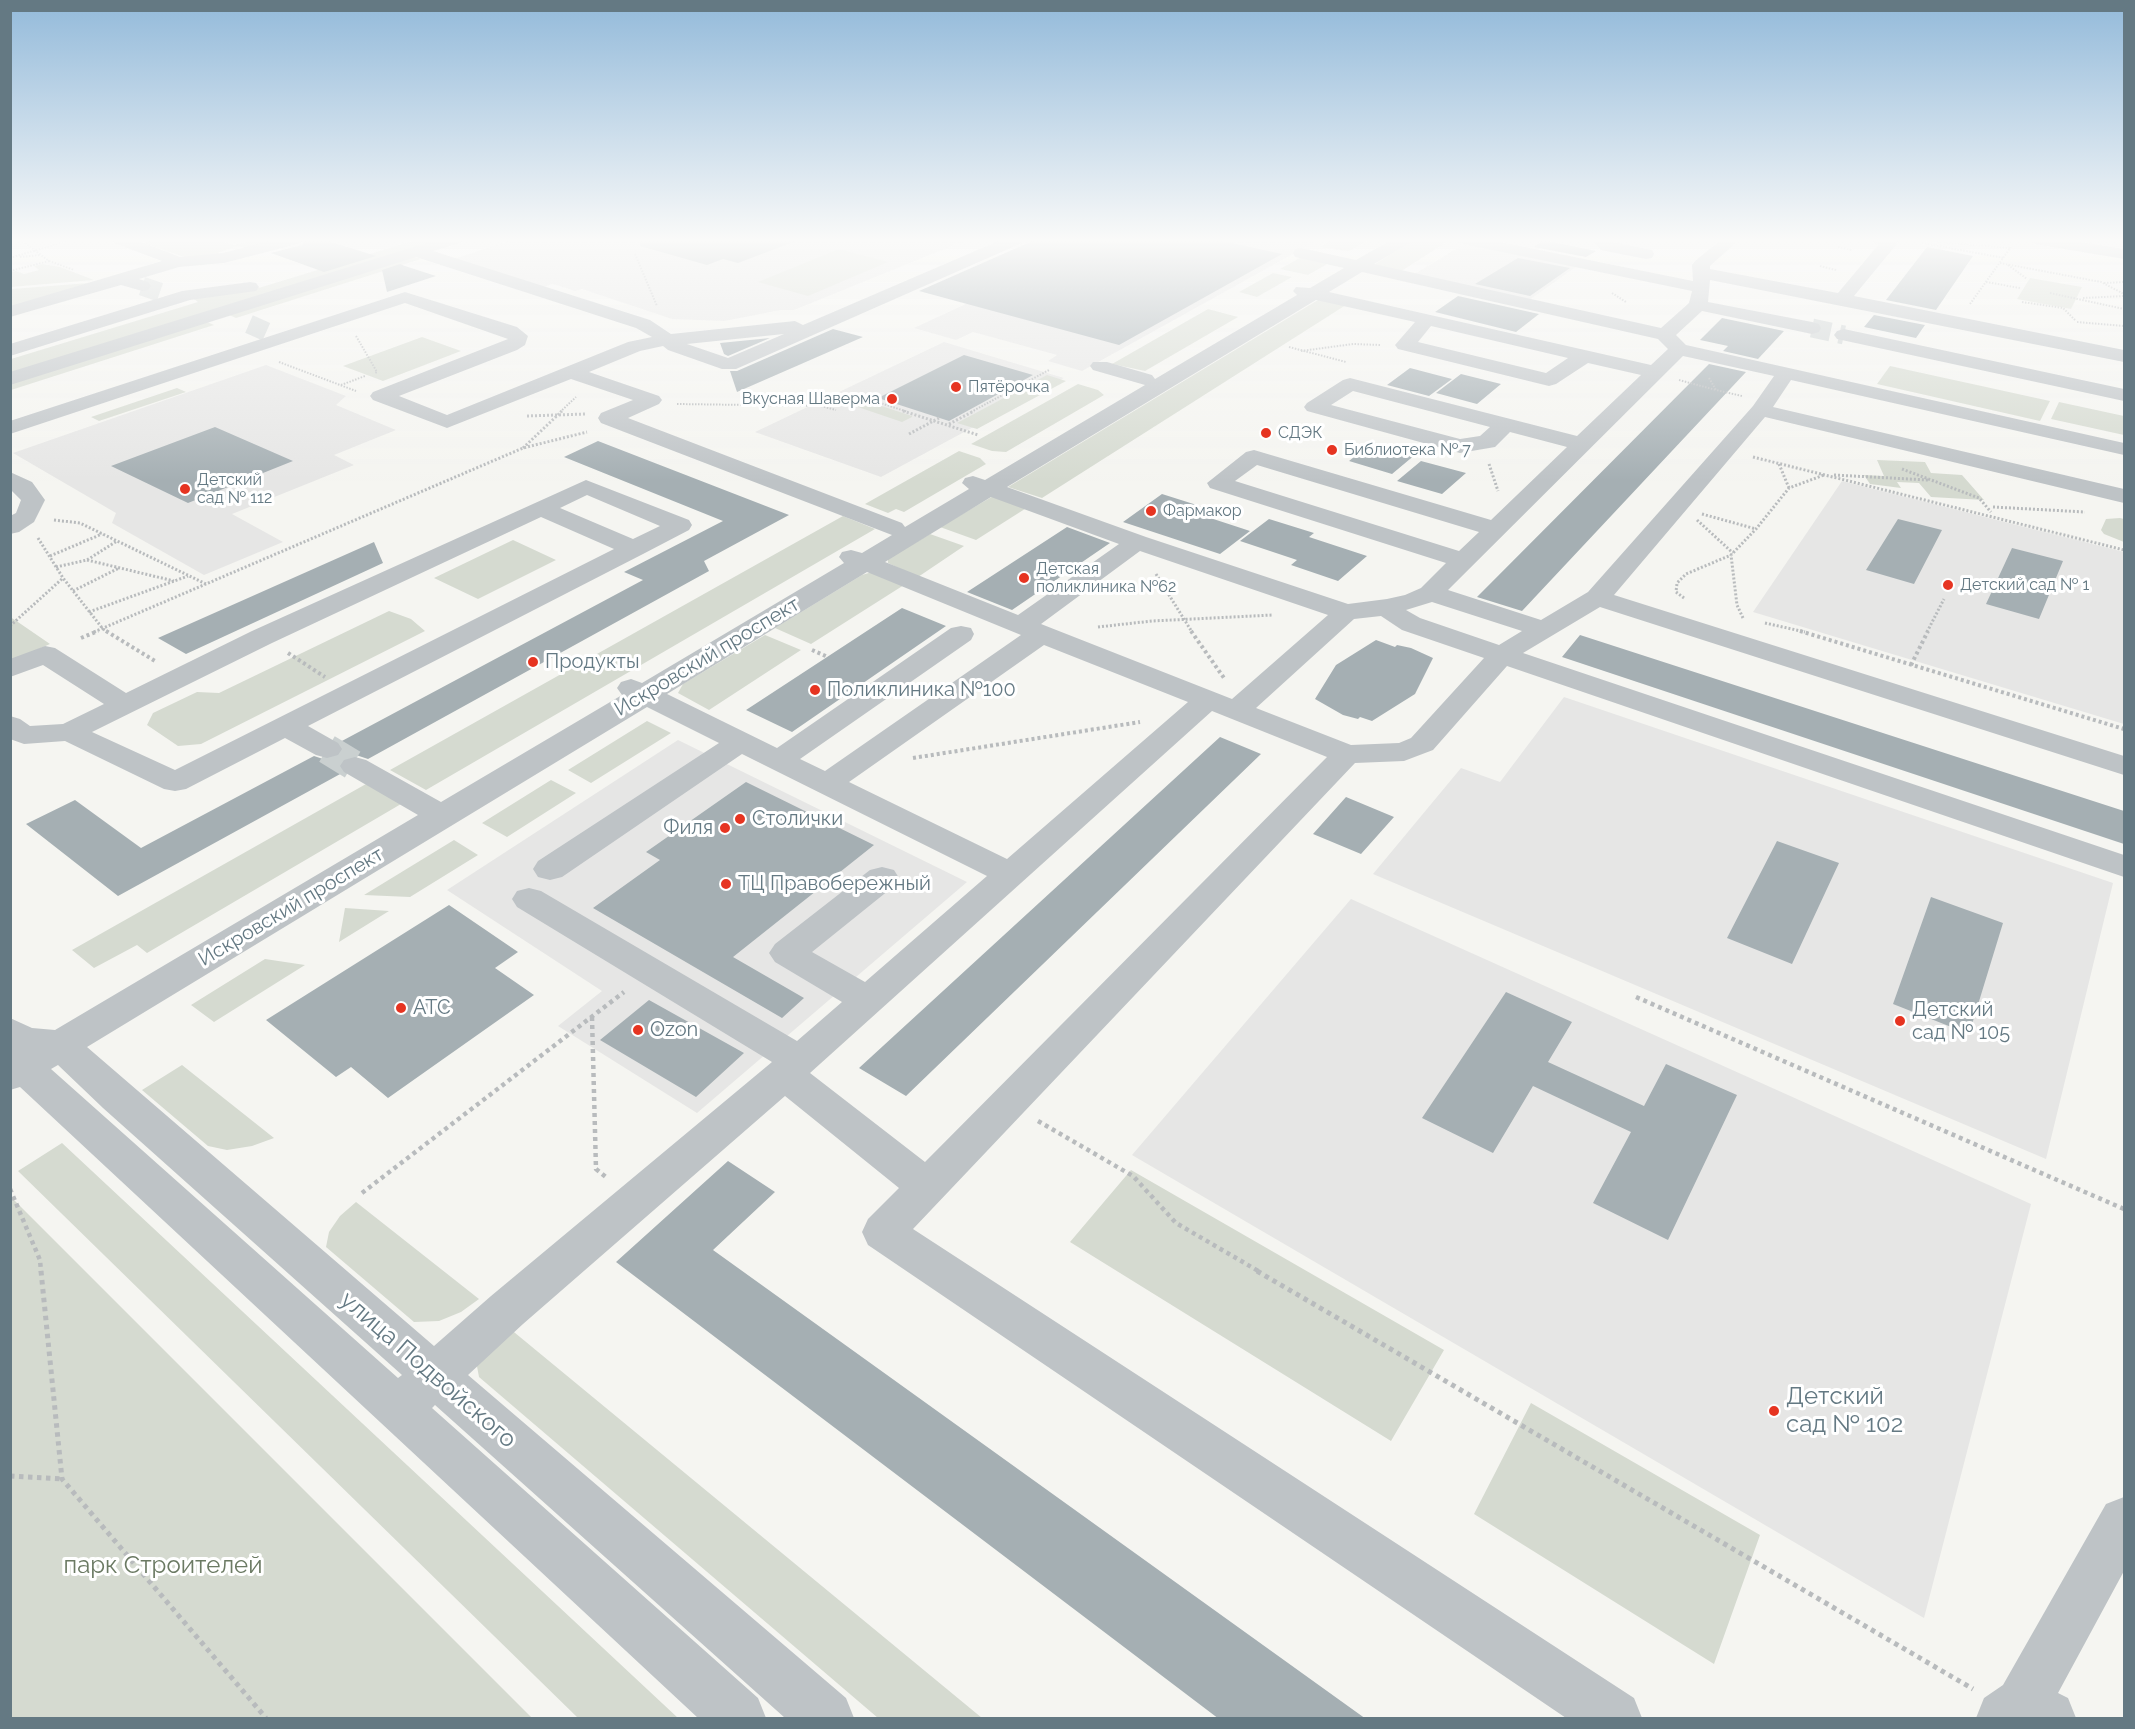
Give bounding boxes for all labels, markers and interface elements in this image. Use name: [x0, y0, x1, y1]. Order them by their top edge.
place label: Пятёрочка: [968, 377, 1049, 397]
marker: Пятёрочка: [949, 380, 963, 394]
place label: Вкусная Шаверма: [742, 389, 880, 409]
marker: Вкусная Шаверма: [885, 392, 899, 406]
place label: СДЭК: [1278, 423, 1322, 443]
marker: СДЭК: [1259, 426, 1273, 440]
place label: Библиотека № 7: [1344, 440, 1471, 460]
marker: Библиотека № 7: [1325, 443, 1339, 457]
place label: Детский сад № 112: [197, 470, 272, 508]
marker: Детский сад № 112: [178, 482, 192, 496]
place label: Фармакор: [1163, 501, 1242, 521]
marker: Фармакор: [1144, 504, 1158, 518]
place label: Детская поликлиника №62: [1036, 559, 1176, 597]
marker: Детская поликлиника №62: [1017, 571, 1031, 585]
place label: Детский сад № 1: [1960, 575, 2089, 595]
marker: Детский сад № 1: [1941, 578, 1955, 592]
street label: Искровский проспект: [610, 592, 804, 722]
place label: Продукты: [545, 650, 639, 674]
marker: Продукты: [526, 655, 540, 669]
place label: Поликлиника №100: [827, 678, 1016, 702]
marker: Поликлиника №100: [808, 683, 822, 697]
place label: Столички: [752, 807, 843, 831]
marker: Столички: [733, 812, 747, 826]
place label: Филя: [663, 816, 713, 840]
marker: Филя: [718, 821, 732, 835]
street label: Искровский проспект: [194, 842, 388, 972]
place label: ТЦ Правобережный: [738, 872, 931, 896]
marker: ТЦ Правобережный: [719, 877, 733, 891]
place label: АТС: [413, 996, 451, 1020]
place label: Детский сад № 105: [1912, 998, 2010, 1045]
marker: АТС: [394, 1001, 408, 1015]
marker: Детский сад № 105: [1893, 1014, 1907, 1028]
place label: Ozon: [650, 1018, 698, 1042]
marker: Ozon: [631, 1023, 645, 1037]
street label: улица Подвойского: [334, 1286, 522, 1454]
place label: Детский сад № 102: [1786, 1383, 1903, 1439]
marker: Детский сад № 102: [1767, 1404, 1781, 1418]
park label: парк Строителей: [64, 1552, 262, 1580]

